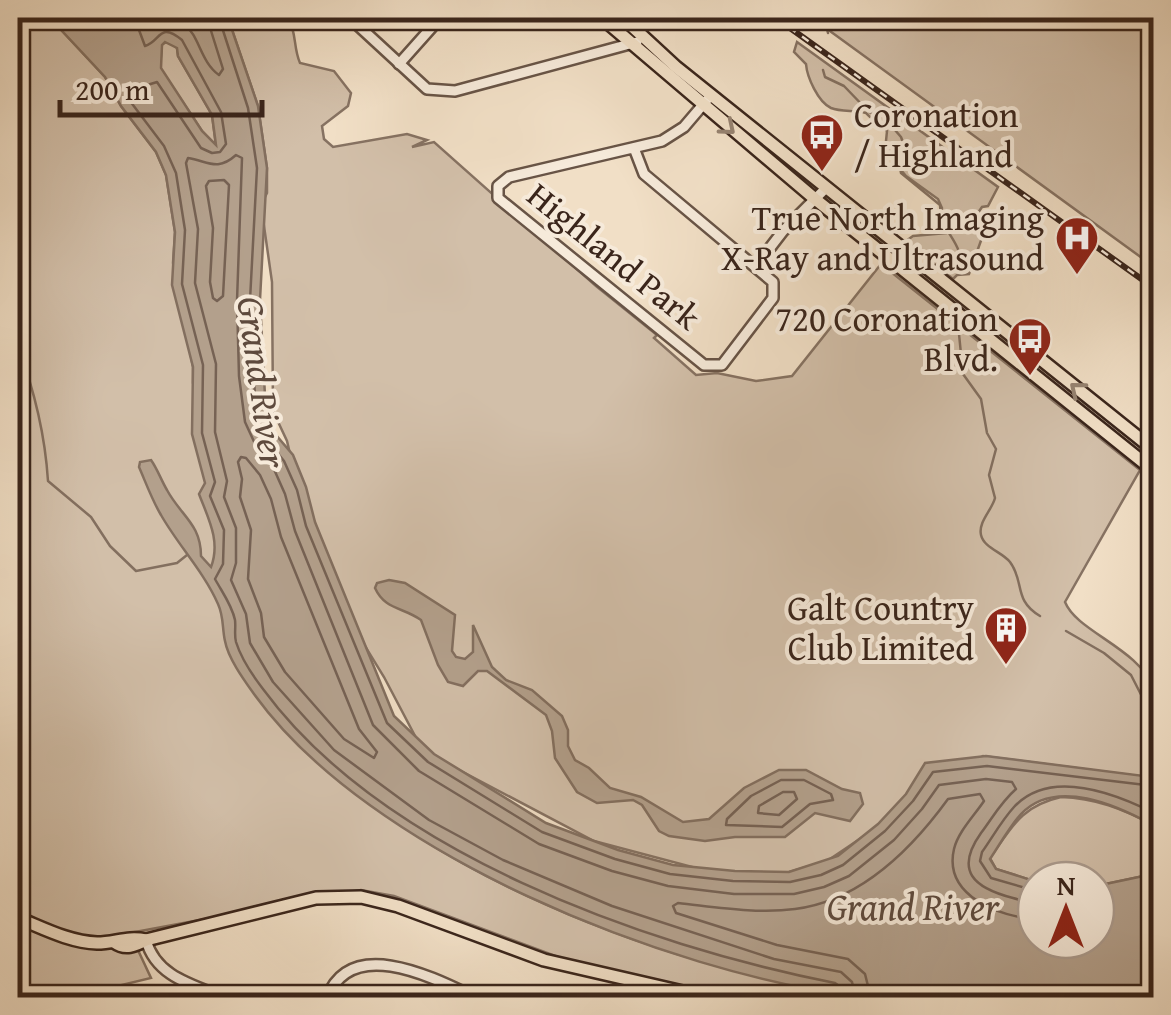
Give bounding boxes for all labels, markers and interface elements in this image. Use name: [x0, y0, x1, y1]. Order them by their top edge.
scale bar: [60, 55, 262, 117]
text: 200 m: [75, 67, 150, 111]
place label: Coronation / Highland: [854, 89, 1019, 180]
bus stop icon: Coronation / Highland: [799, 112, 845, 173]
one-way arrow: [717, 116, 735, 134]
street label: Highland Park: [517, 170, 712, 342]
place label: True North Imaging X-Ray and Ultrasound: [721, 192, 1045, 283]
hospital icon: True North Imaging X-Ray and Ultrasound: [1054, 215, 1100, 276]
water label: Grand River: [223, 293, 303, 473]
place label: 720 Coronation Blvd.: [775, 293, 998, 384]
bus stop icon: 720 Coronation Blvd.: [1007, 316, 1053, 377]
one-way arrow: [1071, 383, 1089, 401]
place label: Galt Country Club Limited: [787, 582, 975, 673]
building icon: Galt Country Club Limited: [983, 605, 1029, 666]
north arrow: [1016, 860, 1116, 960]
text: N: [1057, 864, 1076, 905]
water label: Grand River: [827, 878, 1001, 934]

